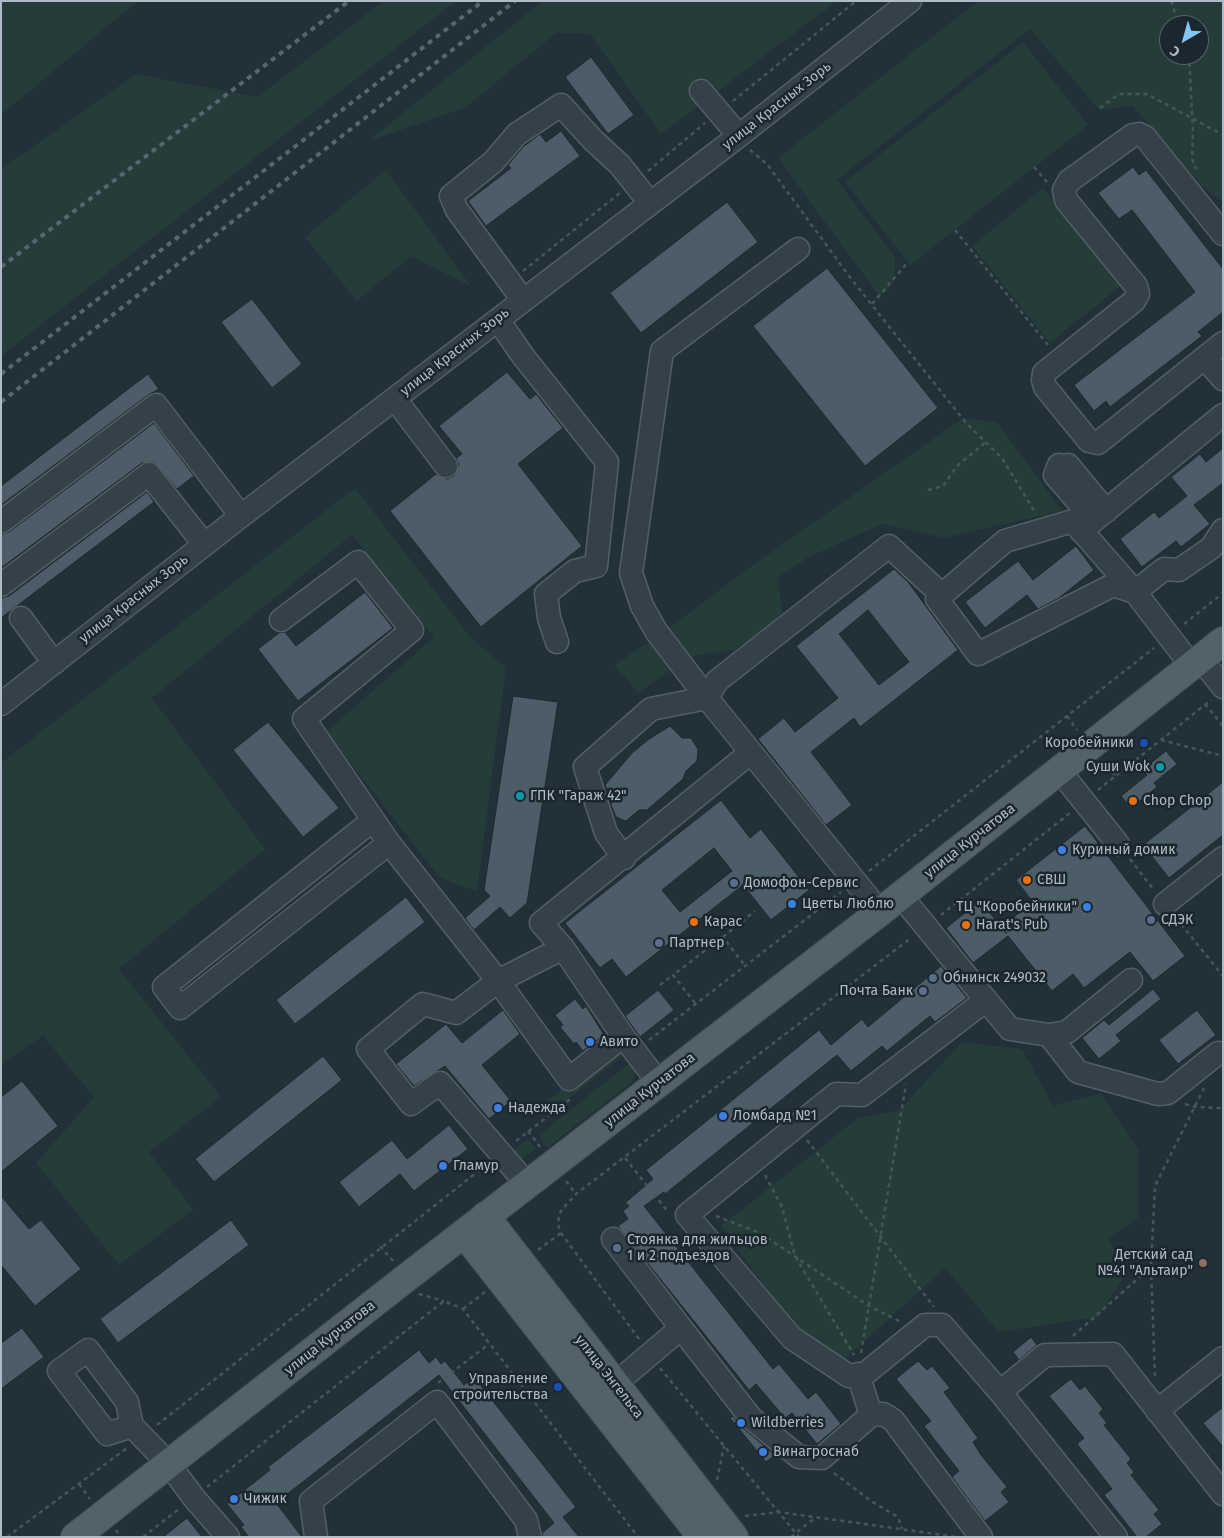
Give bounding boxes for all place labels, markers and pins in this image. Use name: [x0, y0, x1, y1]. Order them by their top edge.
place label: Коробейники: [1045, 735, 1134, 751]
marker: Коробейники: [1138, 737, 1150, 749]
place label: Суши Wok: [1086, 759, 1150, 775]
marker: Суши Wok: [1154, 761, 1166, 773]
place label: ГПК "Гараж 42": [530, 788, 627, 804]
marker: ГПК "Гараж 42": [514, 790, 526, 802]
place label: Chop Chop: [1143, 793, 1212, 809]
marker: Chop Chop: [1127, 795, 1139, 807]
place label: Куриный домик: [1072, 842, 1175, 858]
marker: Куриный домик: [1056, 844, 1068, 856]
place label: СВШ: [1037, 872, 1066, 888]
marker: СВШ: [1021, 874, 1033, 886]
place label: Домофон-Сервис: [744, 875, 858, 891]
marker: Домофон-Сервис: [728, 877, 740, 889]
place label: Цветы Люблю: [802, 896, 894, 912]
marker: Цветы Люблю: [786, 898, 798, 910]
place label: ТЦ "Коробейники": [956, 899, 1077, 915]
marker: ТЦ "Коробейники": [1081, 901, 1093, 913]
place label: СДЭК: [1161, 912, 1193, 928]
place label: Карас: [704, 914, 742, 930]
marker: СДЭК: [1145, 914, 1157, 926]
marker: Карас: [688, 916, 700, 928]
place label: Harat's Pub: [976, 917, 1048, 933]
marker: Harat's Pub: [960, 919, 972, 931]
place label: Партнер: [669, 935, 725, 951]
marker: Партнер: [653, 937, 665, 949]
place label: Обнинск 249032: [943, 970, 1046, 986]
marker: Обнинск 249032: [927, 972, 939, 984]
place label: Почта Банк: [839, 983, 913, 999]
marker: Почта Банк: [917, 985, 929, 997]
place label: Авито: [600, 1034, 638, 1050]
marker: Авито: [584, 1036, 596, 1048]
place label: Надежда: [508, 1100, 566, 1116]
marker: Надежда: [492, 1102, 504, 1114]
place label: Ломбард №1: [733, 1108, 817, 1124]
marker: Ломбард №1: [717, 1110, 729, 1122]
place label: Гламур: [453, 1158, 499, 1174]
marker: Гламур: [437, 1160, 449, 1172]
place label: Стоянка для жильцов 1 и 2 подъездов: [627, 1232, 768, 1264]
marker: Стоянка для жильцов 1 и 2 подъездов: [611, 1242, 623, 1254]
place label: Детский сад №41 "Альтаир": [1097, 1247, 1193, 1280]
marker: Детский сад №41 "Альтаир": [1197, 1257, 1209, 1269]
place label: Управление строительства: [453, 1371, 548, 1404]
marker: Управление строительства: [552, 1381, 564, 1393]
place label: Wildberries: [751, 1415, 824, 1431]
marker: Wildberries: [735, 1417, 747, 1429]
place label: Винагроснаб: [773, 1444, 859, 1460]
marker: Винагроснаб: [757, 1446, 769, 1458]
place label: Чижик: [244, 1491, 287, 1507]
marker: Чижик: [228, 1493, 240, 1505]

